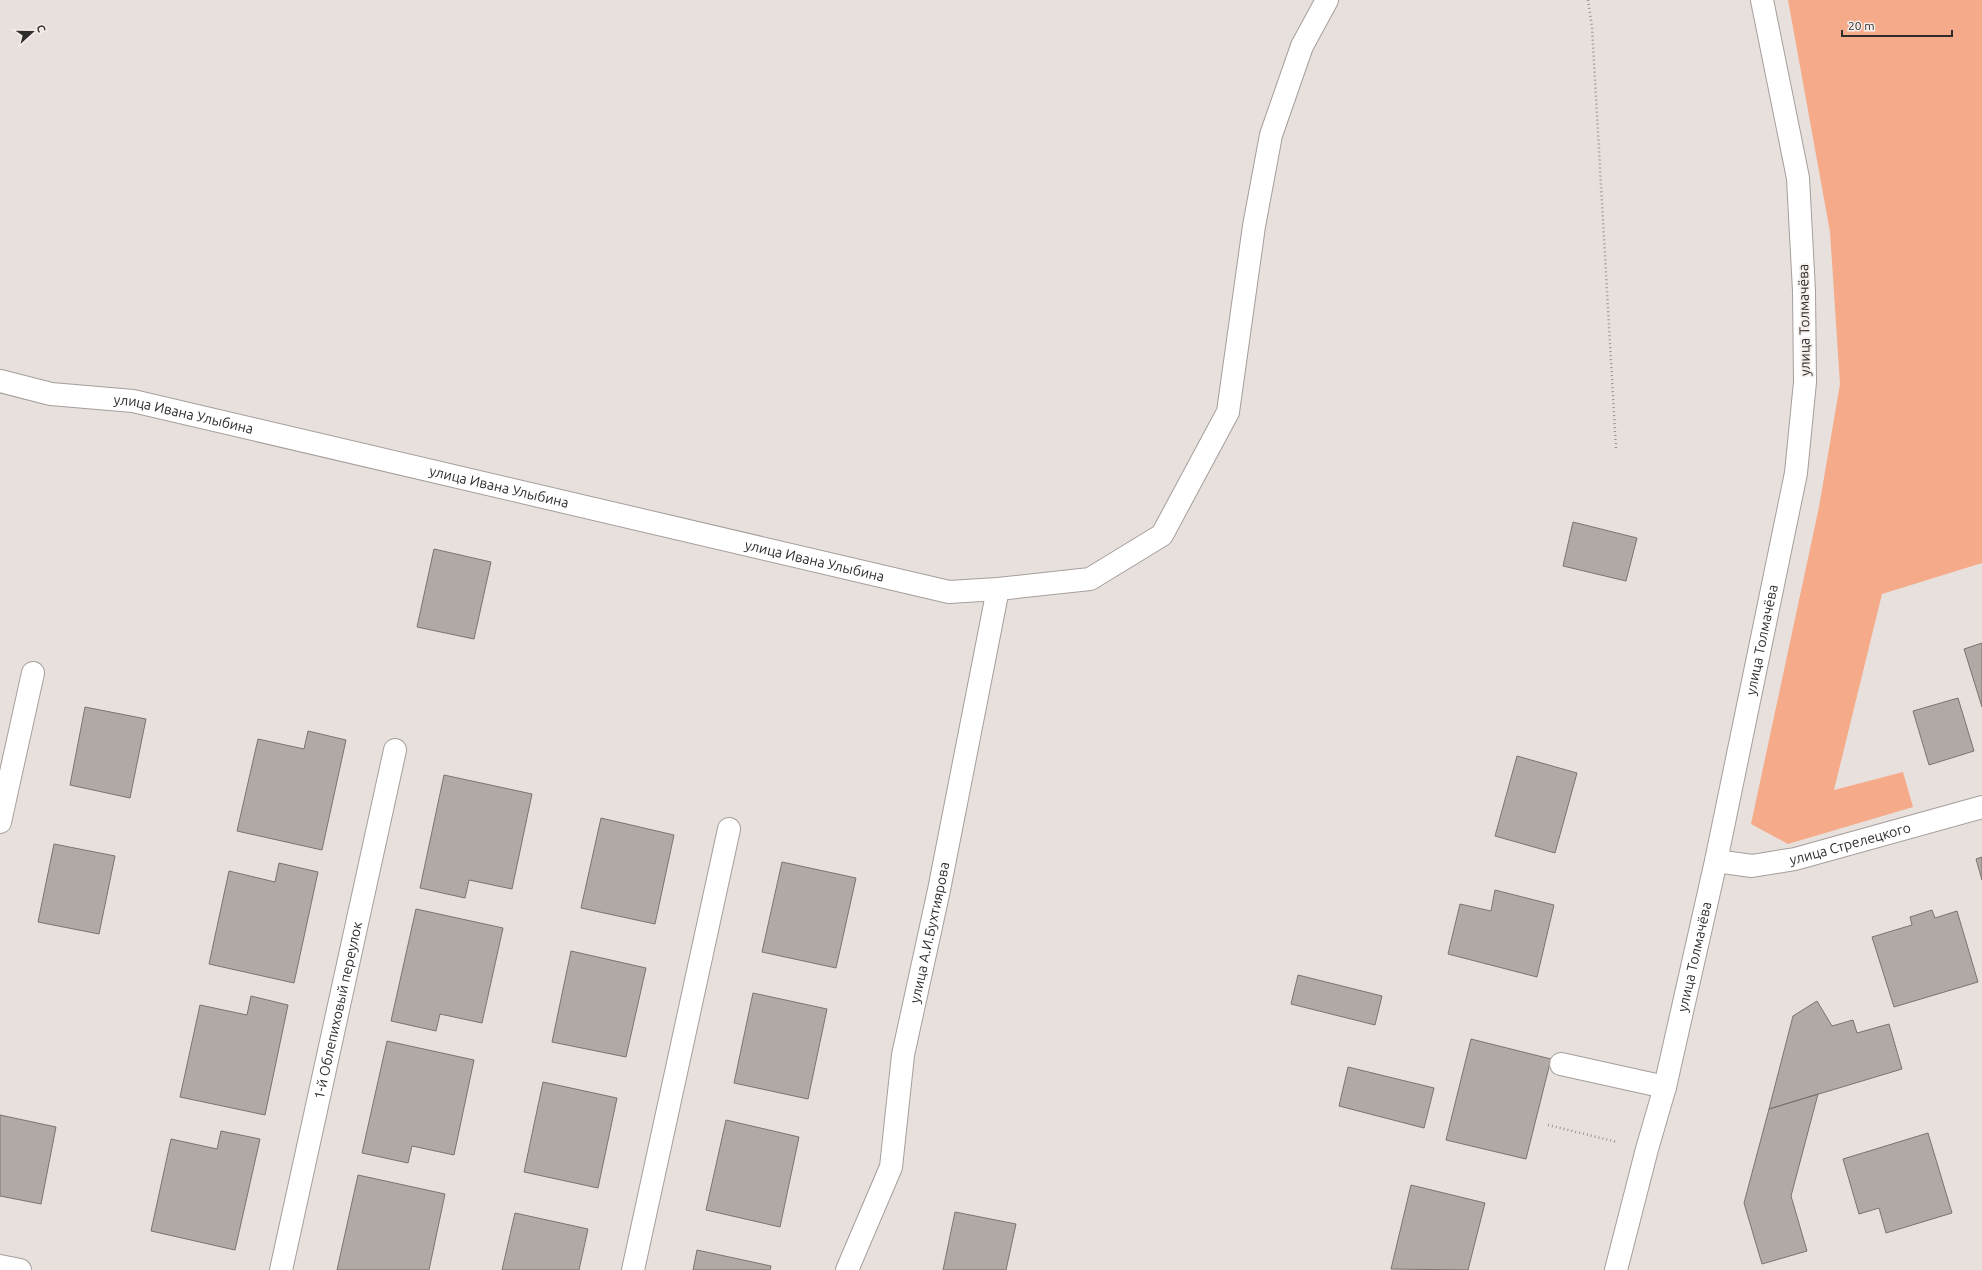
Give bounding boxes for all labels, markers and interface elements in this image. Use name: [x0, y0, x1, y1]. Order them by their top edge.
north arrow: [12, 12, 52, 52]
scale bar: [1842, 12, 1952, 38]
text: 20 m: [1848, 19, 1875, 32]
text: С: [34, 23, 48, 34]
street label: улица Толмачёва: [1795, 264, 1813, 376]
street label: улица Ивана Улыбина: [113, 391, 255, 437]
street label: улица Ивана Улыбина: [428, 463, 571, 511]
street label: улица Ивана Улыбина: [743, 536, 886, 585]
street label: улица Толмачёва: [1742, 583, 1781, 697]
street label: улица Стрелецкого: [1788, 819, 1912, 868]
street label: улица А.И.Бухтиярова: [907, 861, 952, 1005]
street label: улица Толмачёва: [1674, 900, 1715, 1013]
street label: 1-й Облепиховый переулок: [311, 920, 365, 1101]

